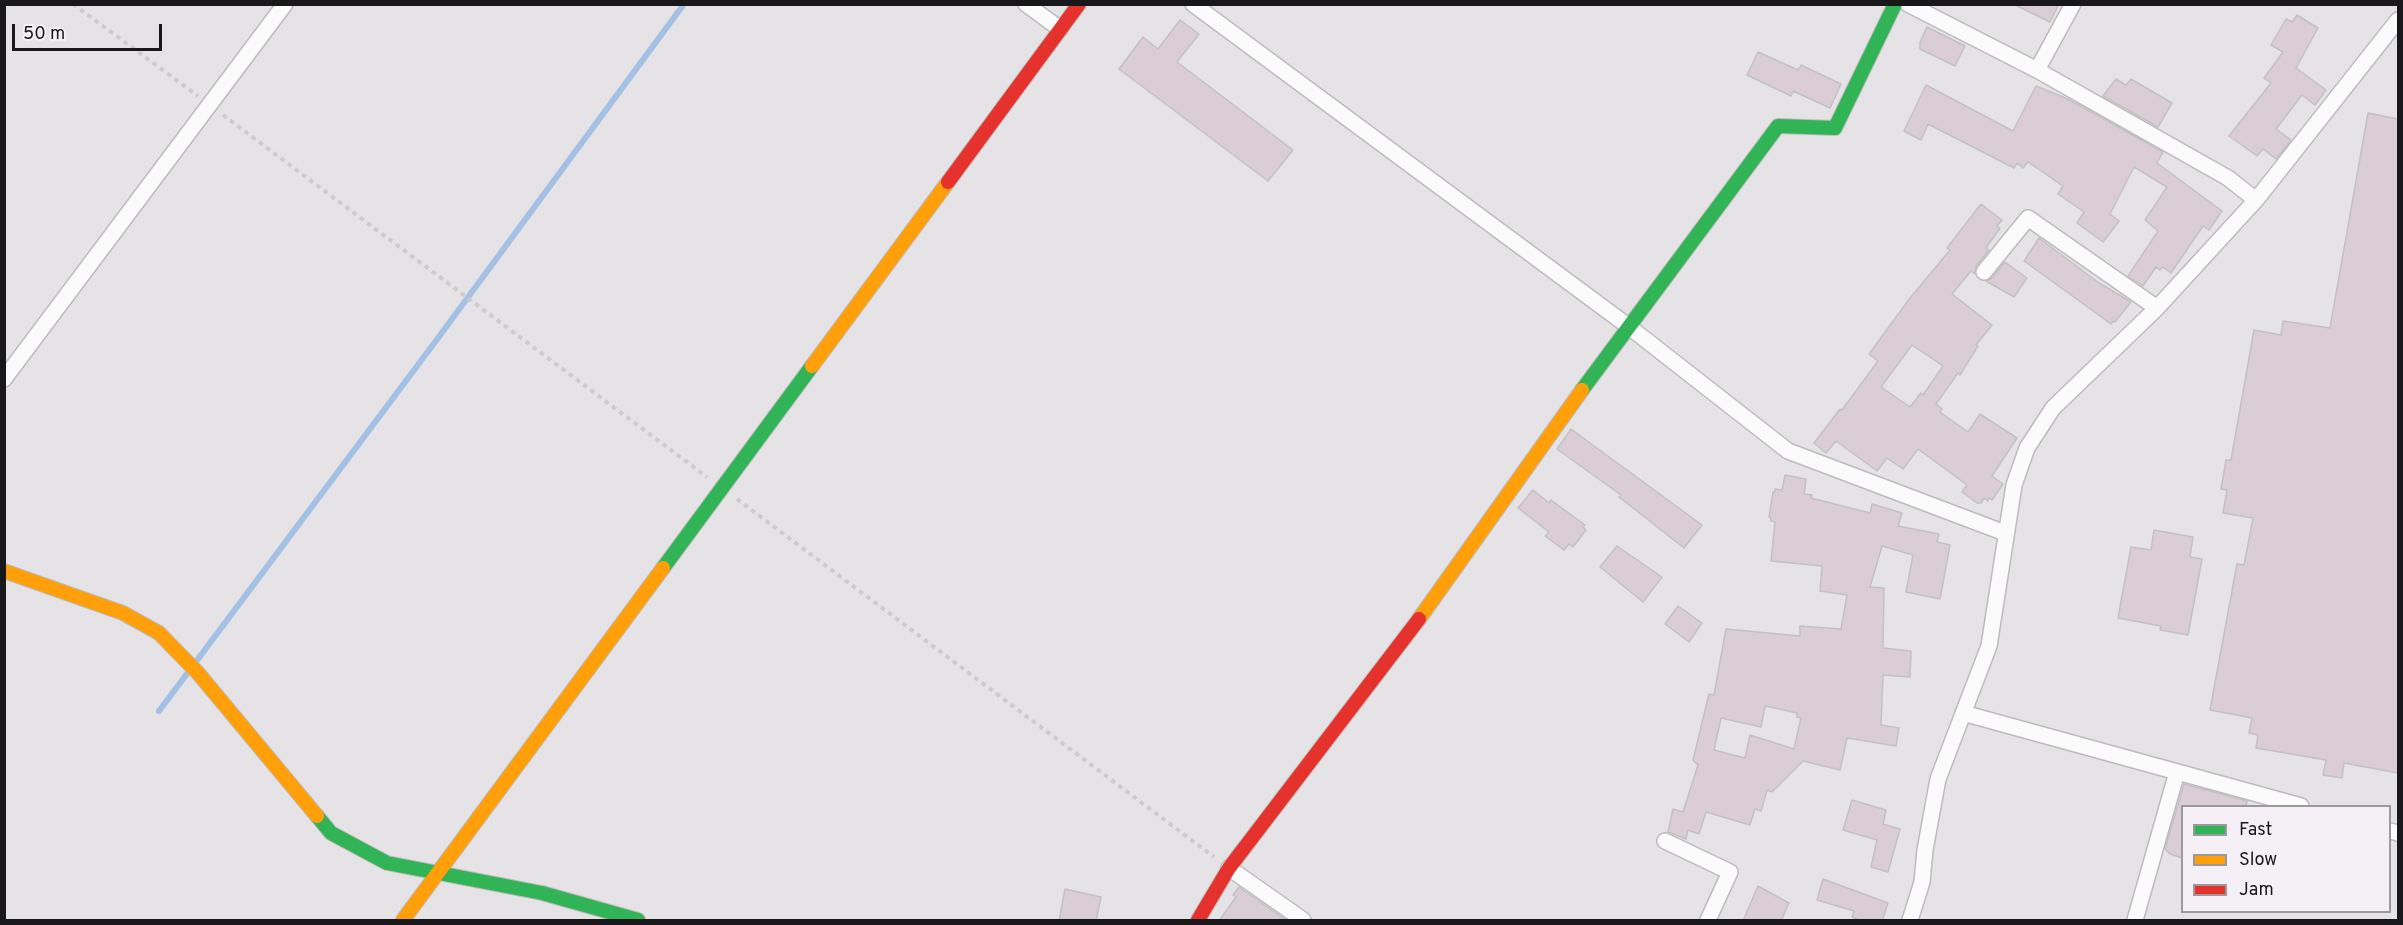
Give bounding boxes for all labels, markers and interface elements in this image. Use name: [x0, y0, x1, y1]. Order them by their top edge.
scale bar: [15, 12, 165, 50]
text: 50 m: [23, 23, 65, 46]
legend: [2181, 805, 2391, 913]
text: Fast: [2239, 819, 2272, 842]
text: Slow: [2239, 849, 2277, 872]
text: Jam: [2239, 879, 2274, 902]

